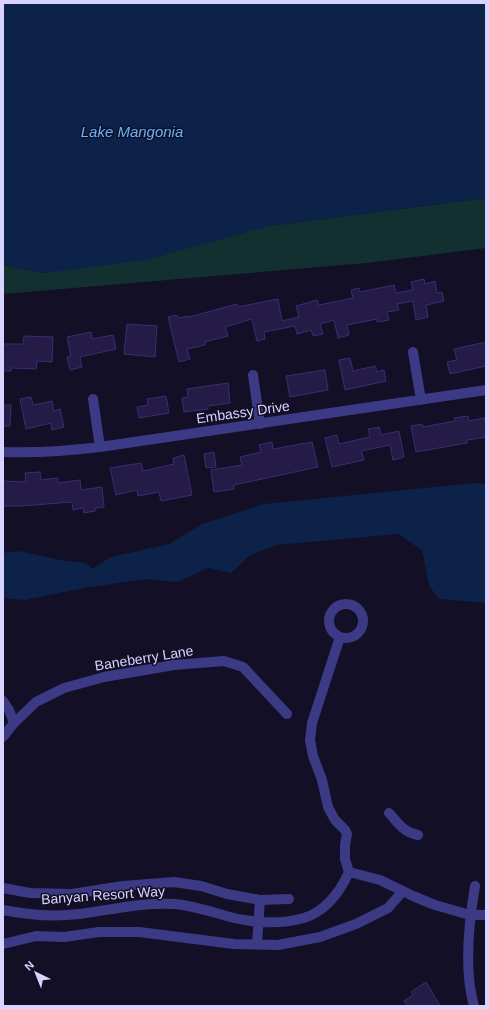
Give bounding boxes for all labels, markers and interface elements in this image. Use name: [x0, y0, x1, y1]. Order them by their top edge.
water label: Lake Mangonia: [81, 123, 183, 140]
street label: Embassy Drive: [195, 397, 291, 426]
street label: Baneberry Lane: [94, 642, 195, 674]
street label: Banyan Resort Way: [41, 883, 165, 907]
north arrow: [16, 953, 56, 993]
text: N: [22, 959, 36, 973]

